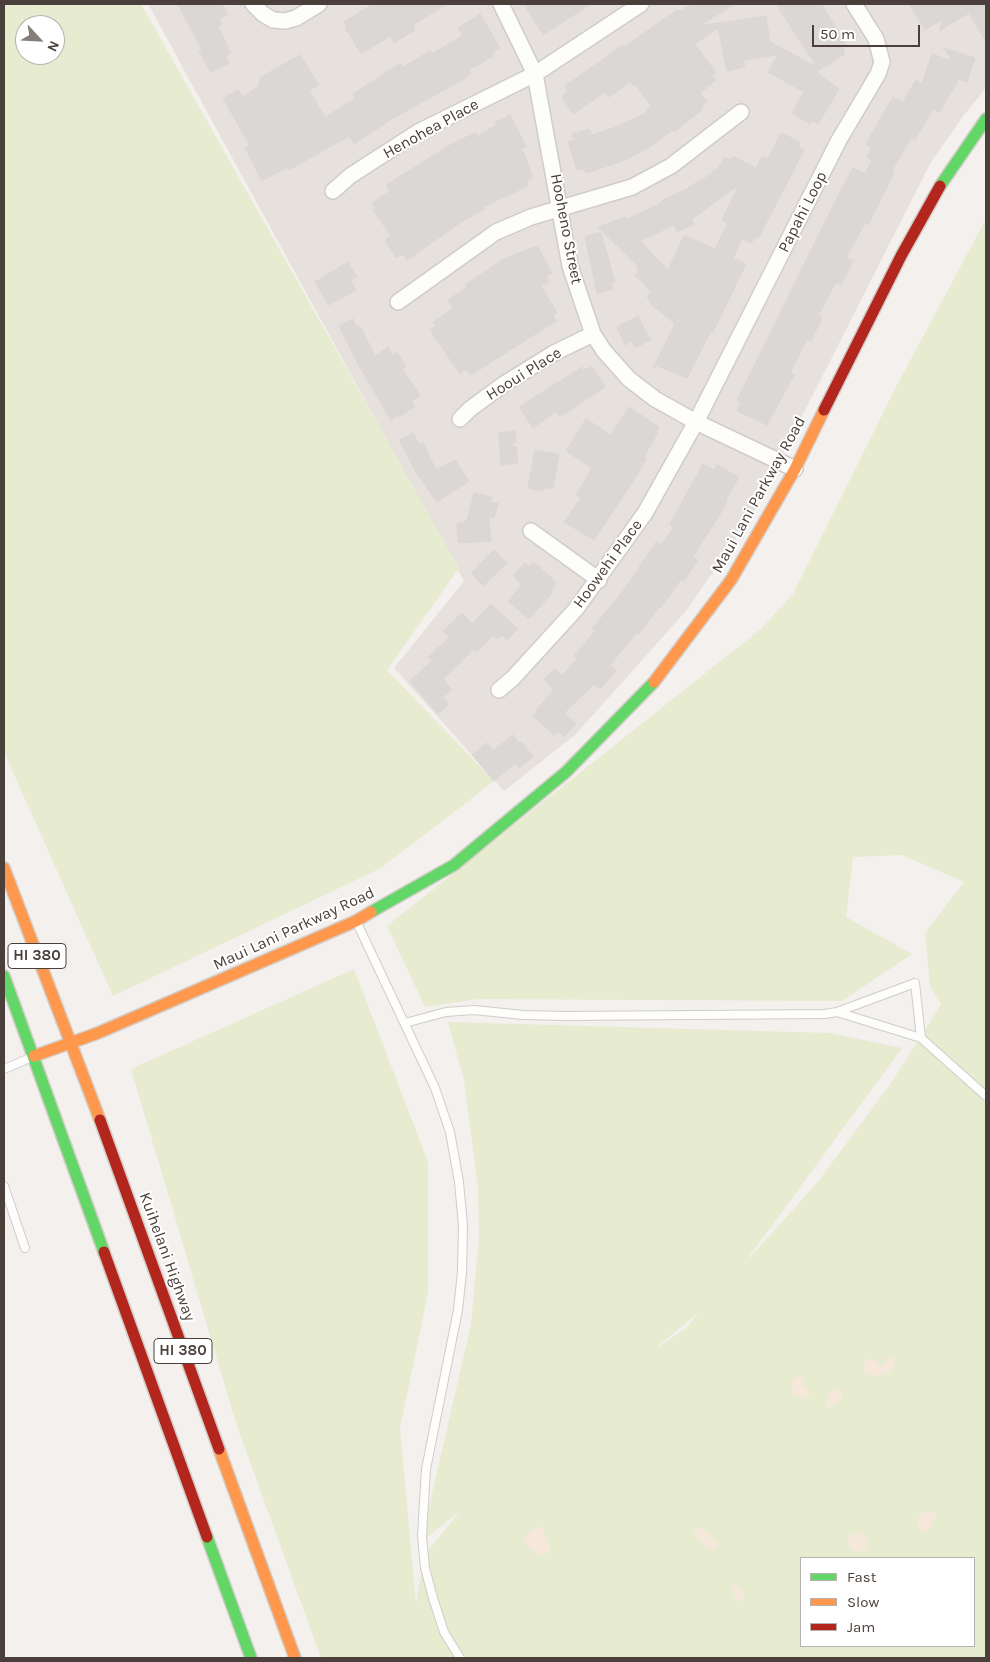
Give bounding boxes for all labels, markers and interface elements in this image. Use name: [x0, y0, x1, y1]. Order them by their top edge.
north arrow: [15, 15, 65, 65]
scale bar: [815, 15, 922, 47]
text: 50 m: [820, 25, 855, 43]
text: N: [43, 38, 63, 54]
street label: Henohea Place: [380, 95, 482, 163]
street label: Papahi Loop: [774, 168, 832, 256]
street label: Hooheno Street: [546, 172, 586, 286]
street label: Hooui Place: [483, 343, 565, 405]
street label: Maui Lani Parkway Road: [708, 413, 810, 577]
street label: Hoowehi Place: [569, 516, 647, 612]
street label: Maui Lani Parkway Road: [210, 883, 378, 975]
road number: HI 380: [8, 944, 66, 968]
street label: Kuihelani Highway: [135, 1190, 199, 1324]
road number: HI 380: [154, 1338, 212, 1364]
legend: [800, 1557, 975, 1647]
text: Fast: [847, 1568, 876, 1586]
text: Slow: [847, 1593, 879, 1611]
text: Jam: [847, 1618, 875, 1636]

